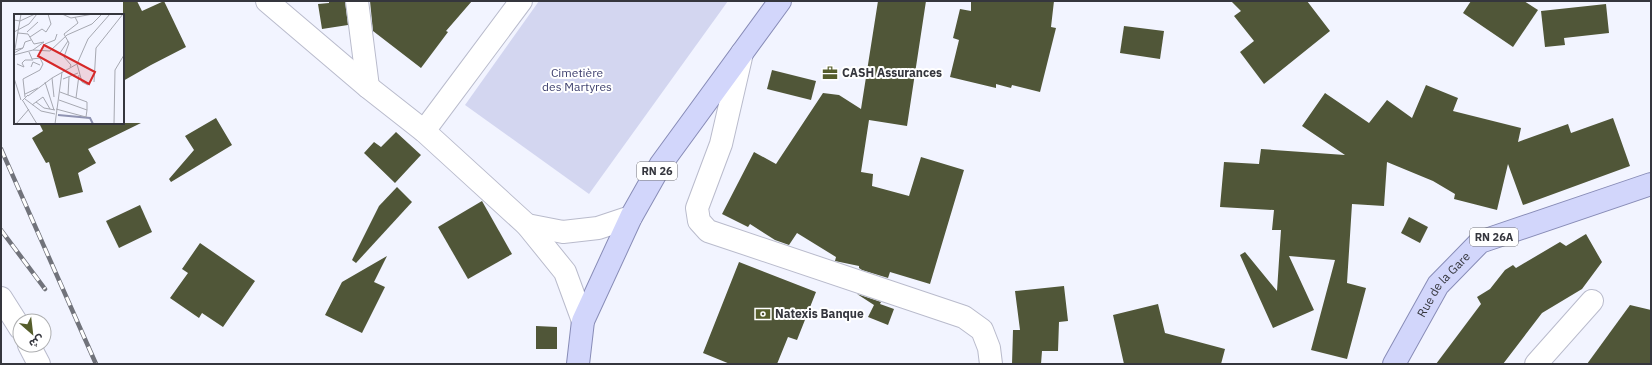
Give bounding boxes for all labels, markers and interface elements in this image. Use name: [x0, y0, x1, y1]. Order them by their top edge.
inset map: [14, 14, 124, 124]
office icon: CASH Assurances: [821, 64, 839, 82]
park label: Cimetière des Martyres: [542, 65, 612, 94]
place label: CASH Assurances: [842, 65, 942, 80]
road number: RN 26: [637, 162, 677, 180]
road number: RN 26A: [1470, 228, 1518, 246]
street label: Rue de la Gare: [1414, 248, 1473, 320]
bank icon: Natexis Banque: [754, 305, 772, 323]
place label: Natexis Banque: [775, 306, 864, 321]
north arrow: [12, 313, 52, 353]
text: ش: [27, 332, 47, 352]

